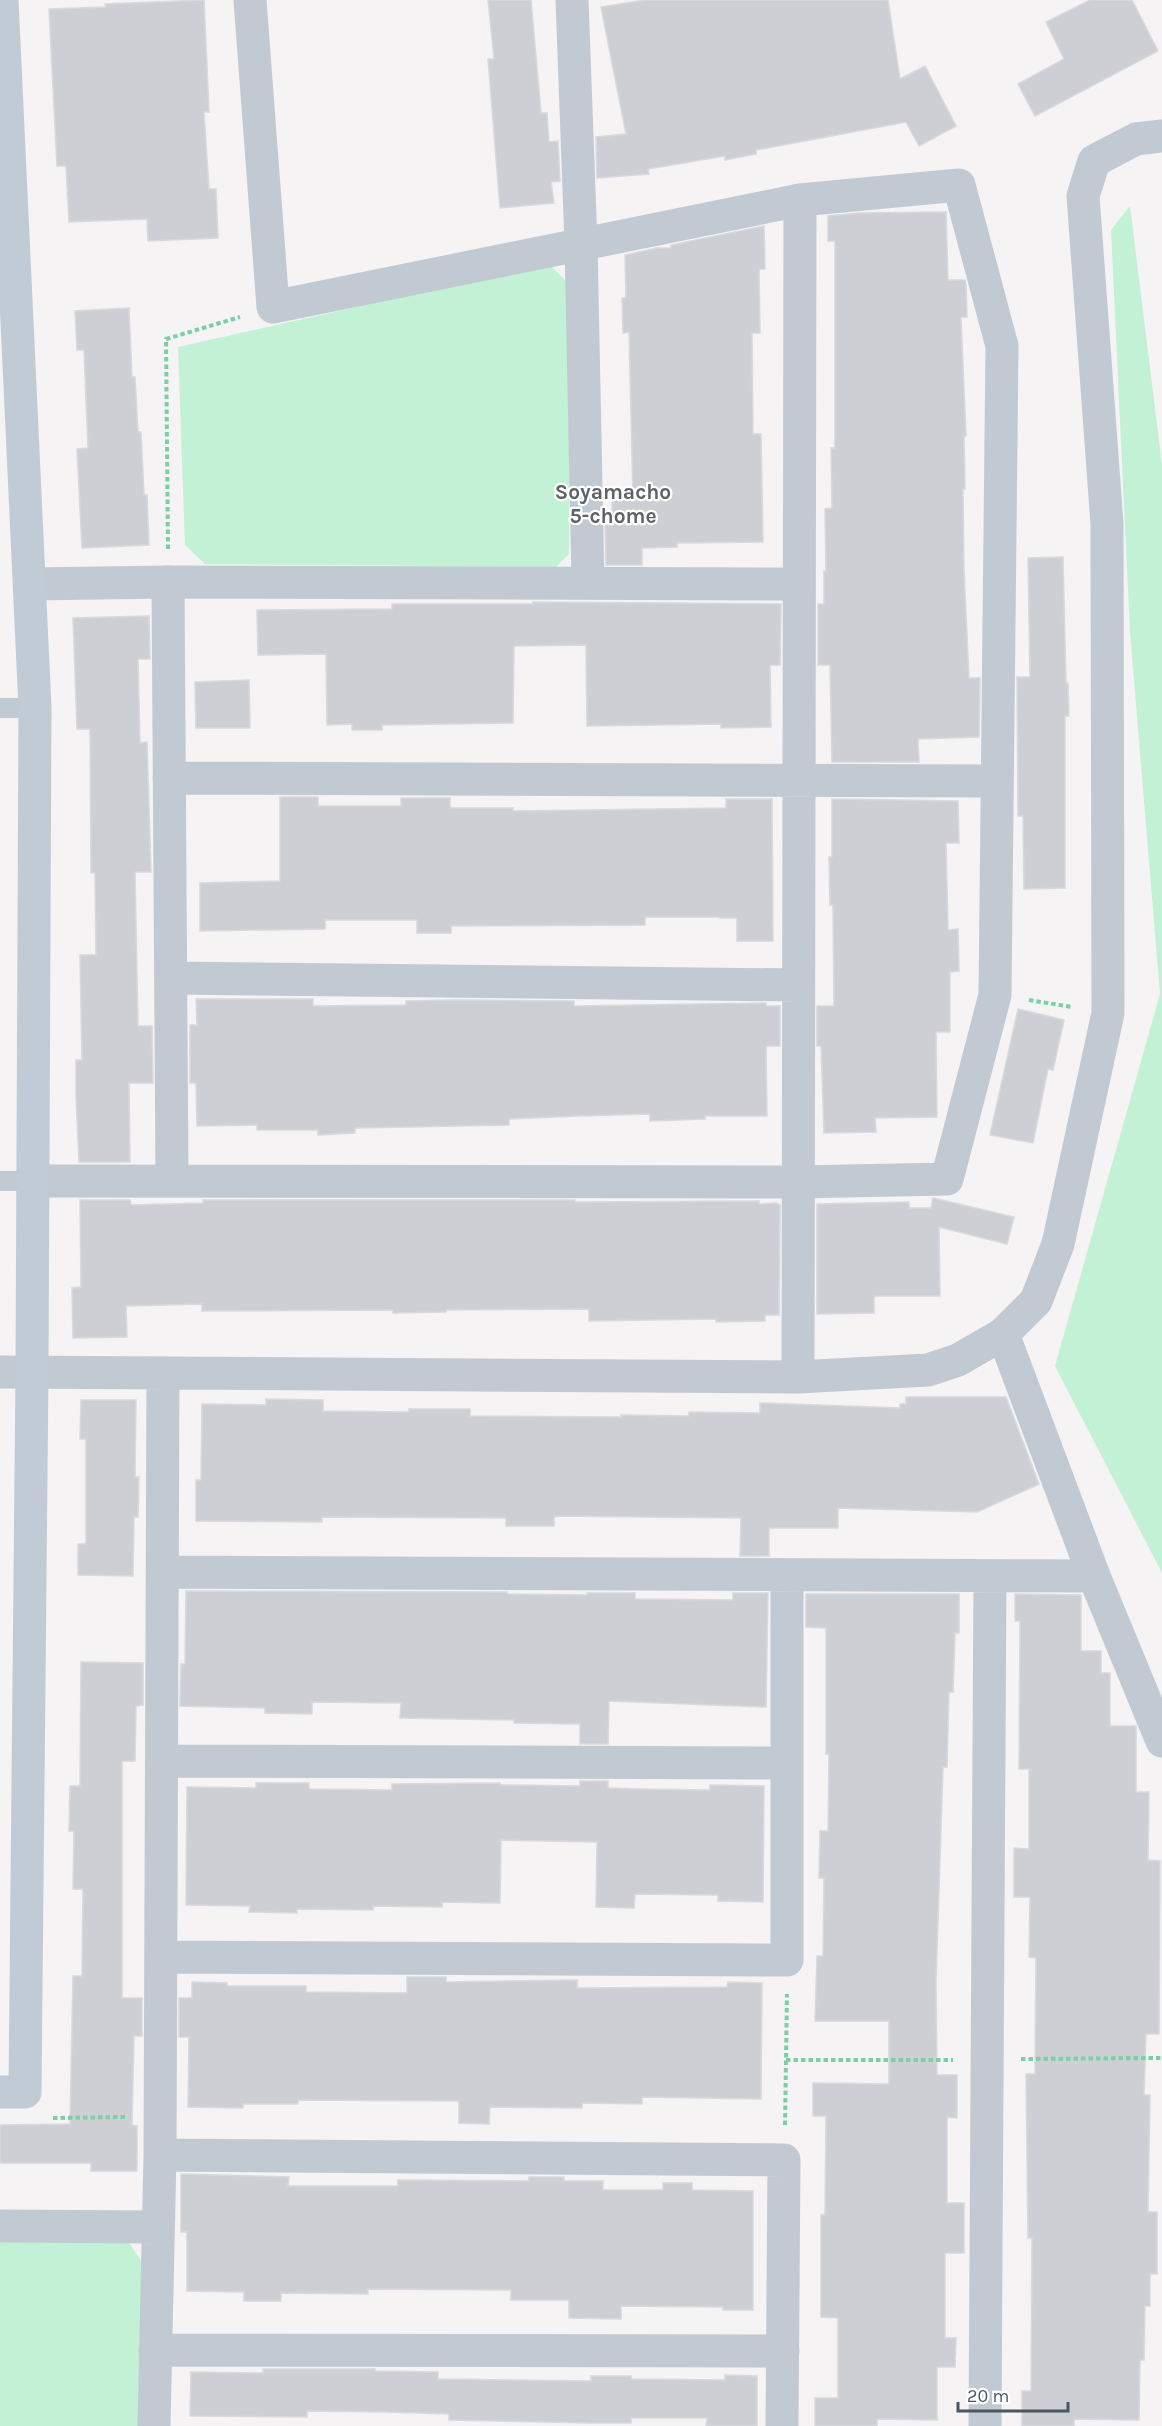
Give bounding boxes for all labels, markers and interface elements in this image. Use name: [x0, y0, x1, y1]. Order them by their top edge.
district label: Soyamacho 5-chome: [555, 480, 671, 528]
scale bar: [958, 2375, 1068, 2413]
text: 20 m: [967, 2385, 1009, 2407]

